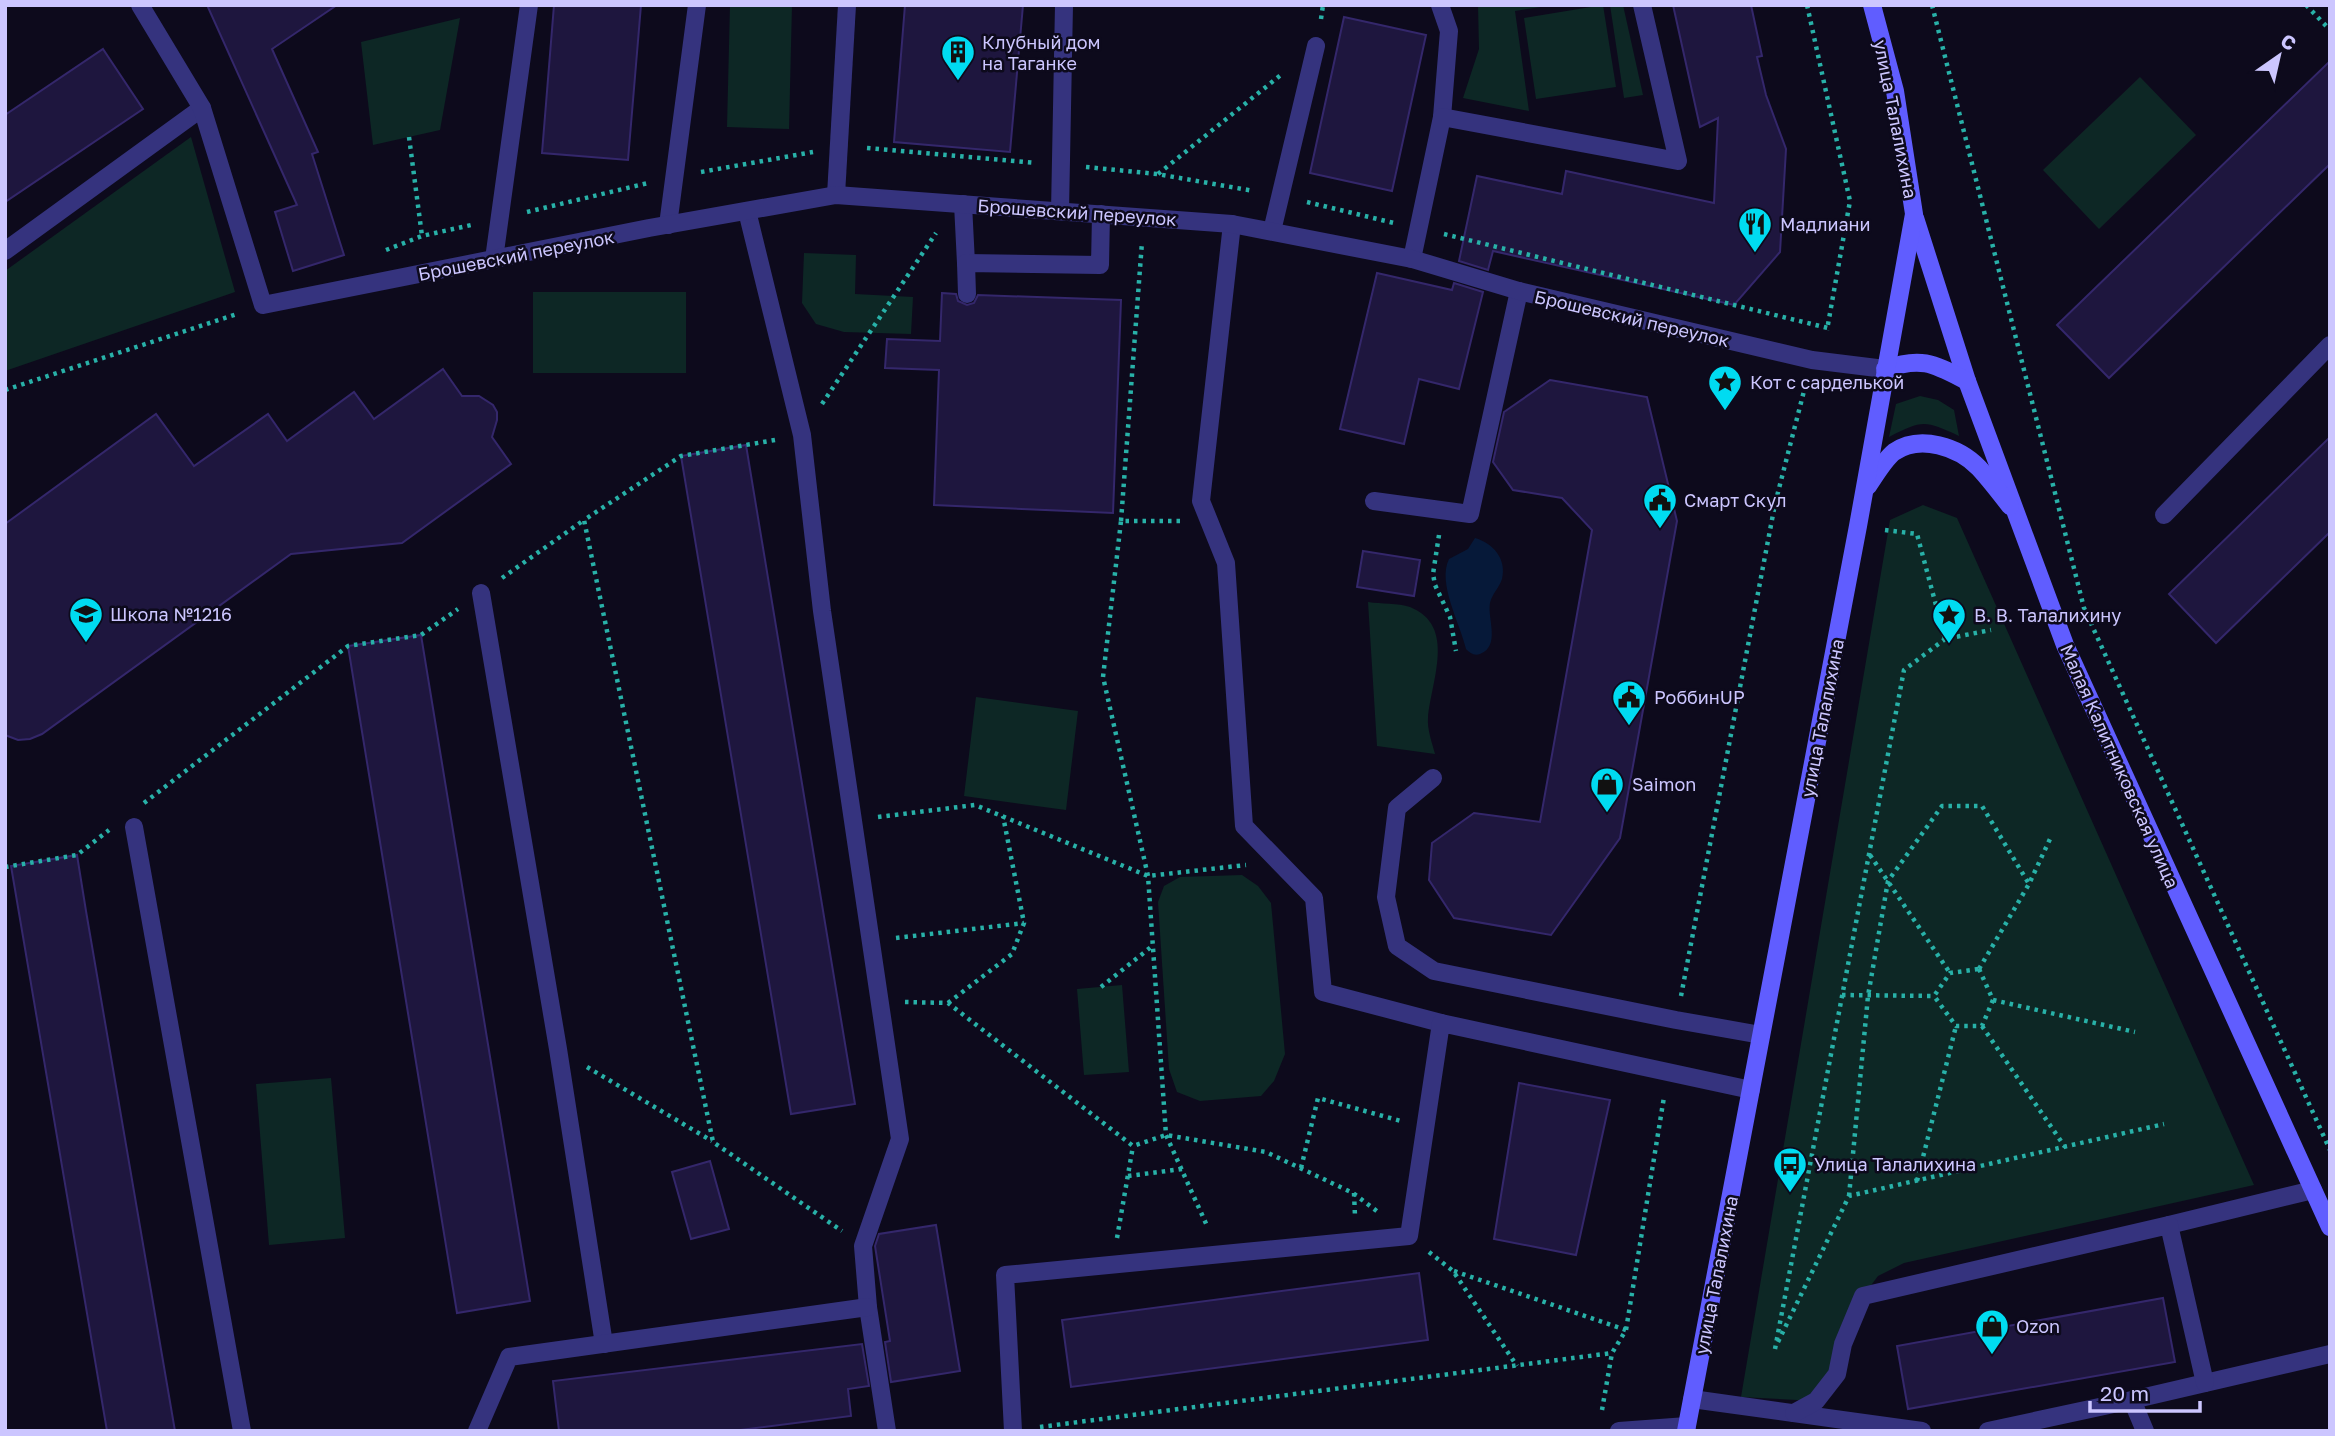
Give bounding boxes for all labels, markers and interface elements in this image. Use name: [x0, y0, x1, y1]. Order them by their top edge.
north arrow: [2244, 21, 2314, 91]
text: С: [2277, 28, 2301, 55]
place label: Клубный дом на Таганке: [982, 31, 1101, 74]
building icon: Клубный дом на Таганке: [939, 33, 977, 82]
street label: улица Талалихина: [1870, 38, 1922, 200]
street label: Брошевский переулок: [977, 194, 1177, 230]
restaurant icon: Мадлиани: [1736, 205, 1774, 254]
place label: Мадлиани: [1780, 213, 1871, 235]
street label: Брошевский переулок: [416, 225, 616, 285]
street label: Брошевский переулок: [1532, 285, 1732, 351]
place icon: Кот с сарделькой: [1706, 363, 1744, 412]
place label: Кот с сарделькой: [1750, 371, 1904, 393]
public building icon: Смарт Скул: [1641, 481, 1679, 530]
place label: Смарт Скул: [1684, 489, 1787, 511]
school or university icon: Школа №1216: [67, 595, 105, 644]
place icon: В. В. Талалихину: [1930, 596, 1968, 645]
place label: Школа №1216: [110, 603, 232, 625]
place label: В. В. Талалихину: [1974, 604, 2121, 626]
street label: улица Талалихина: [1796, 637, 1848, 799]
street label: Малая Калитниковская улица: [2056, 641, 2184, 891]
public building icon: РоббинUP: [1610, 678, 1648, 727]
place label: РоббинUP: [1654, 686, 1745, 708]
shop icon: Saimon: [1588, 765, 1626, 814]
place label: Saimon: [1632, 773, 1696, 795]
bus stop icon: Улица Талалихина: [1771, 1145, 1809, 1194]
place label: Улица Талалихина: [1814, 1153, 1976, 1175]
street label: улица Талалихина: [1690, 1194, 1742, 1356]
shop icon: Ozon: [1973, 1307, 2011, 1356]
place label: Ozon: [2016, 1315, 2060, 1337]
scale bar: [2090, 1370, 2200, 1414]
text: 20 m: [2100, 1380, 2149, 1406]

